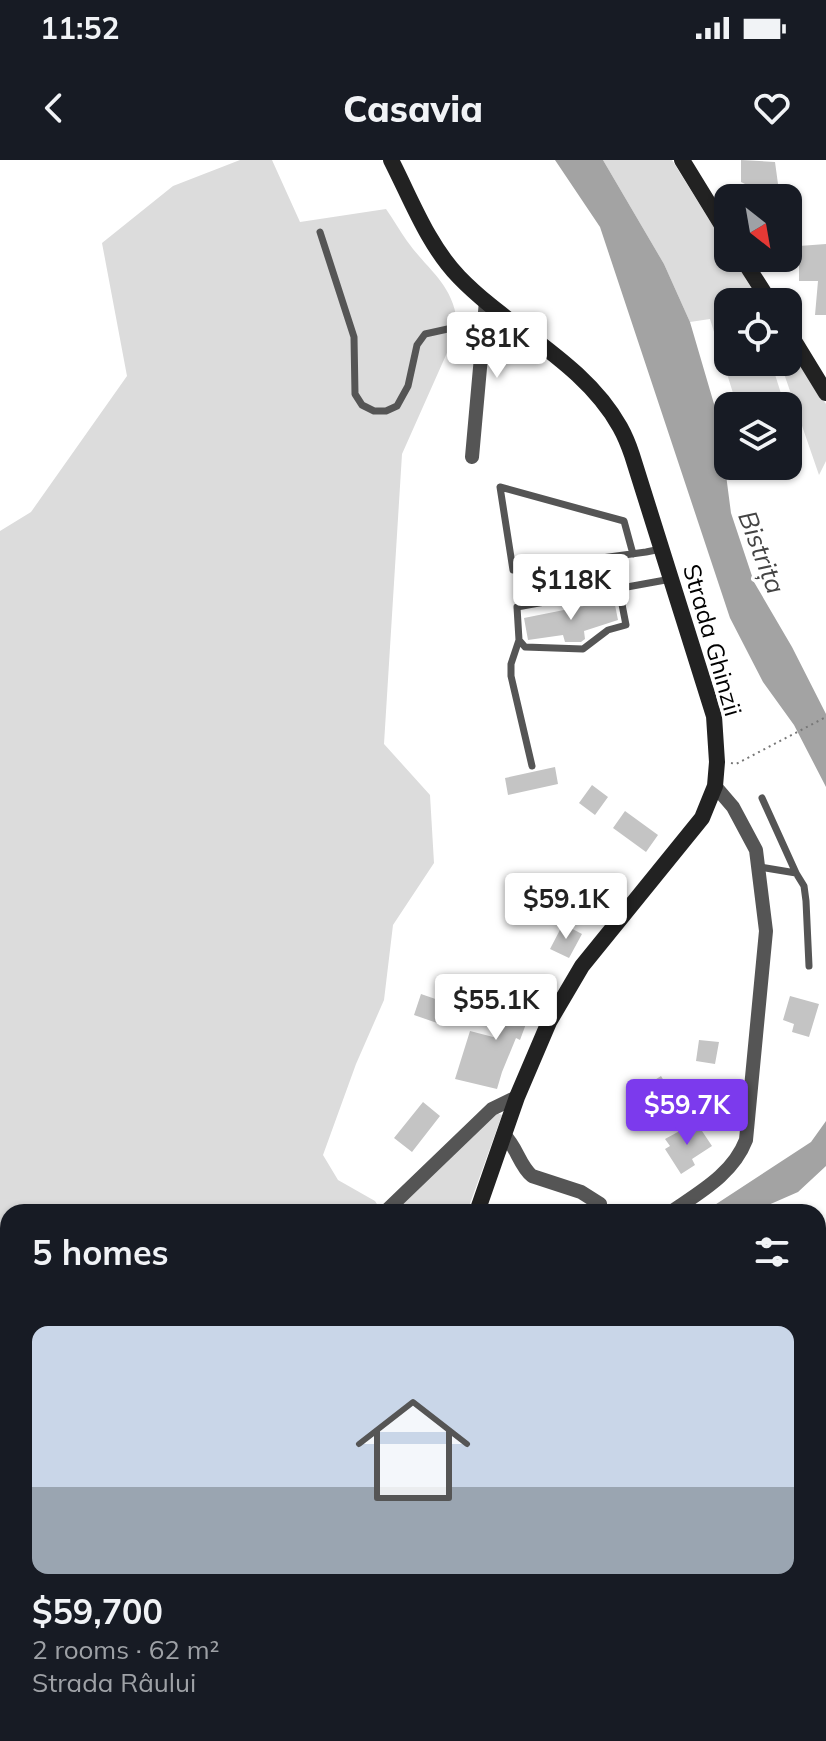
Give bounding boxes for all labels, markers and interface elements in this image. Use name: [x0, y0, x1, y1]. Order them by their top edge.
text: 11:52: [40, 9, 119, 47]
icon: back: [32, 86, 76, 130]
text: Casavia: [343, 86, 483, 131]
icon: heart: [750, 86, 794, 130]
north arrow: [714, 184, 802, 272]
map controls: [714, 184, 802, 480]
button: locate: [714, 288, 802, 376]
pin: $81K: [450, 312, 544, 380]
text: $81K: [465, 321, 529, 354]
button: layers: [714, 392, 802, 480]
water label: Bistrița: [731, 506, 793, 598]
pin: $118K: [515, 554, 627, 622]
street label: Strada Ghinzii: [677, 561, 749, 719]
text: $118K: [531, 563, 611, 596]
pin: $59.1K: [501, 873, 631, 941]
text: $59.1K: [523, 882, 609, 915]
pin: $55.1K: [431, 974, 561, 1042]
text: $55.1K: [453, 983, 539, 1016]
pin: $59.7K: [622, 1079, 752, 1147]
text: $59.7K: [644, 1088, 730, 1121]
icon: filters: [750, 1230, 794, 1274]
text: 5 homes: [32, 1231, 169, 1274]
icon: home: [341, 1378, 485, 1522]
text: $59,700: [32, 1590, 163, 1633]
text: 2 rooms · 62 m²: [32, 1633, 219, 1666]
text: Strada Râului: [32, 1666, 196, 1699]

